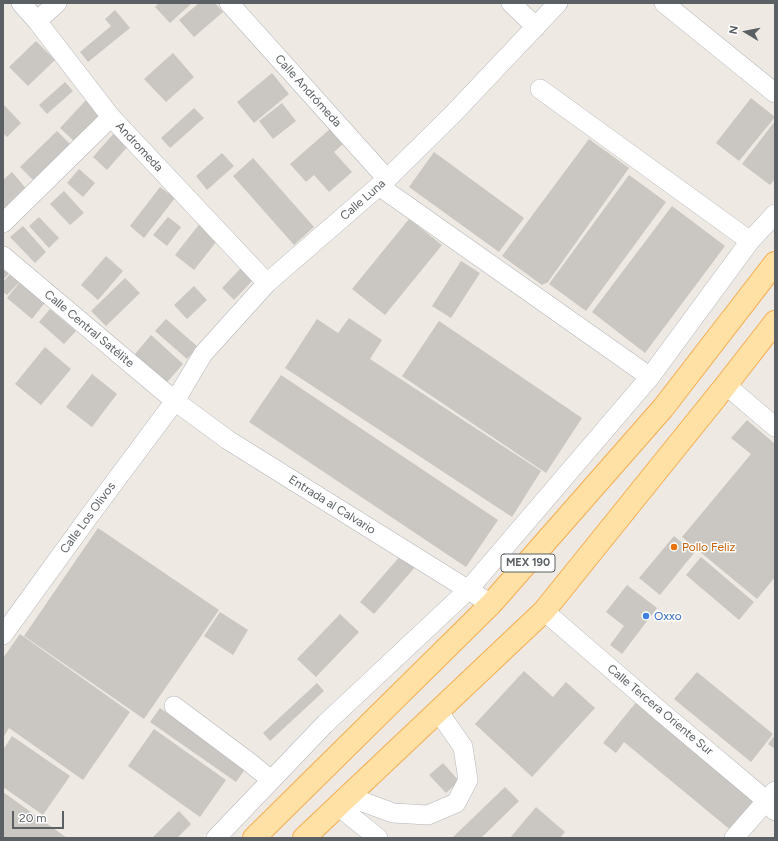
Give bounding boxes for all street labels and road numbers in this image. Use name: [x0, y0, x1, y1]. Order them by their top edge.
street label: Calle Andrómeda: [272, 52, 344, 130]
street label: Andromeda: [112, 119, 166, 175]
street label: Calle Luna: [337, 176, 389, 224]
street label: Calle Central Satélite: [41, 287, 137, 371]
street label: Entrada al Calvario: [286, 472, 378, 538]
street label: Calle Los Olivos: [57, 480, 119, 556]
road number: MEX 190: [501, 554, 555, 572]
street label: Calle Tercera Oriente Sur: [604, 661, 716, 759]

